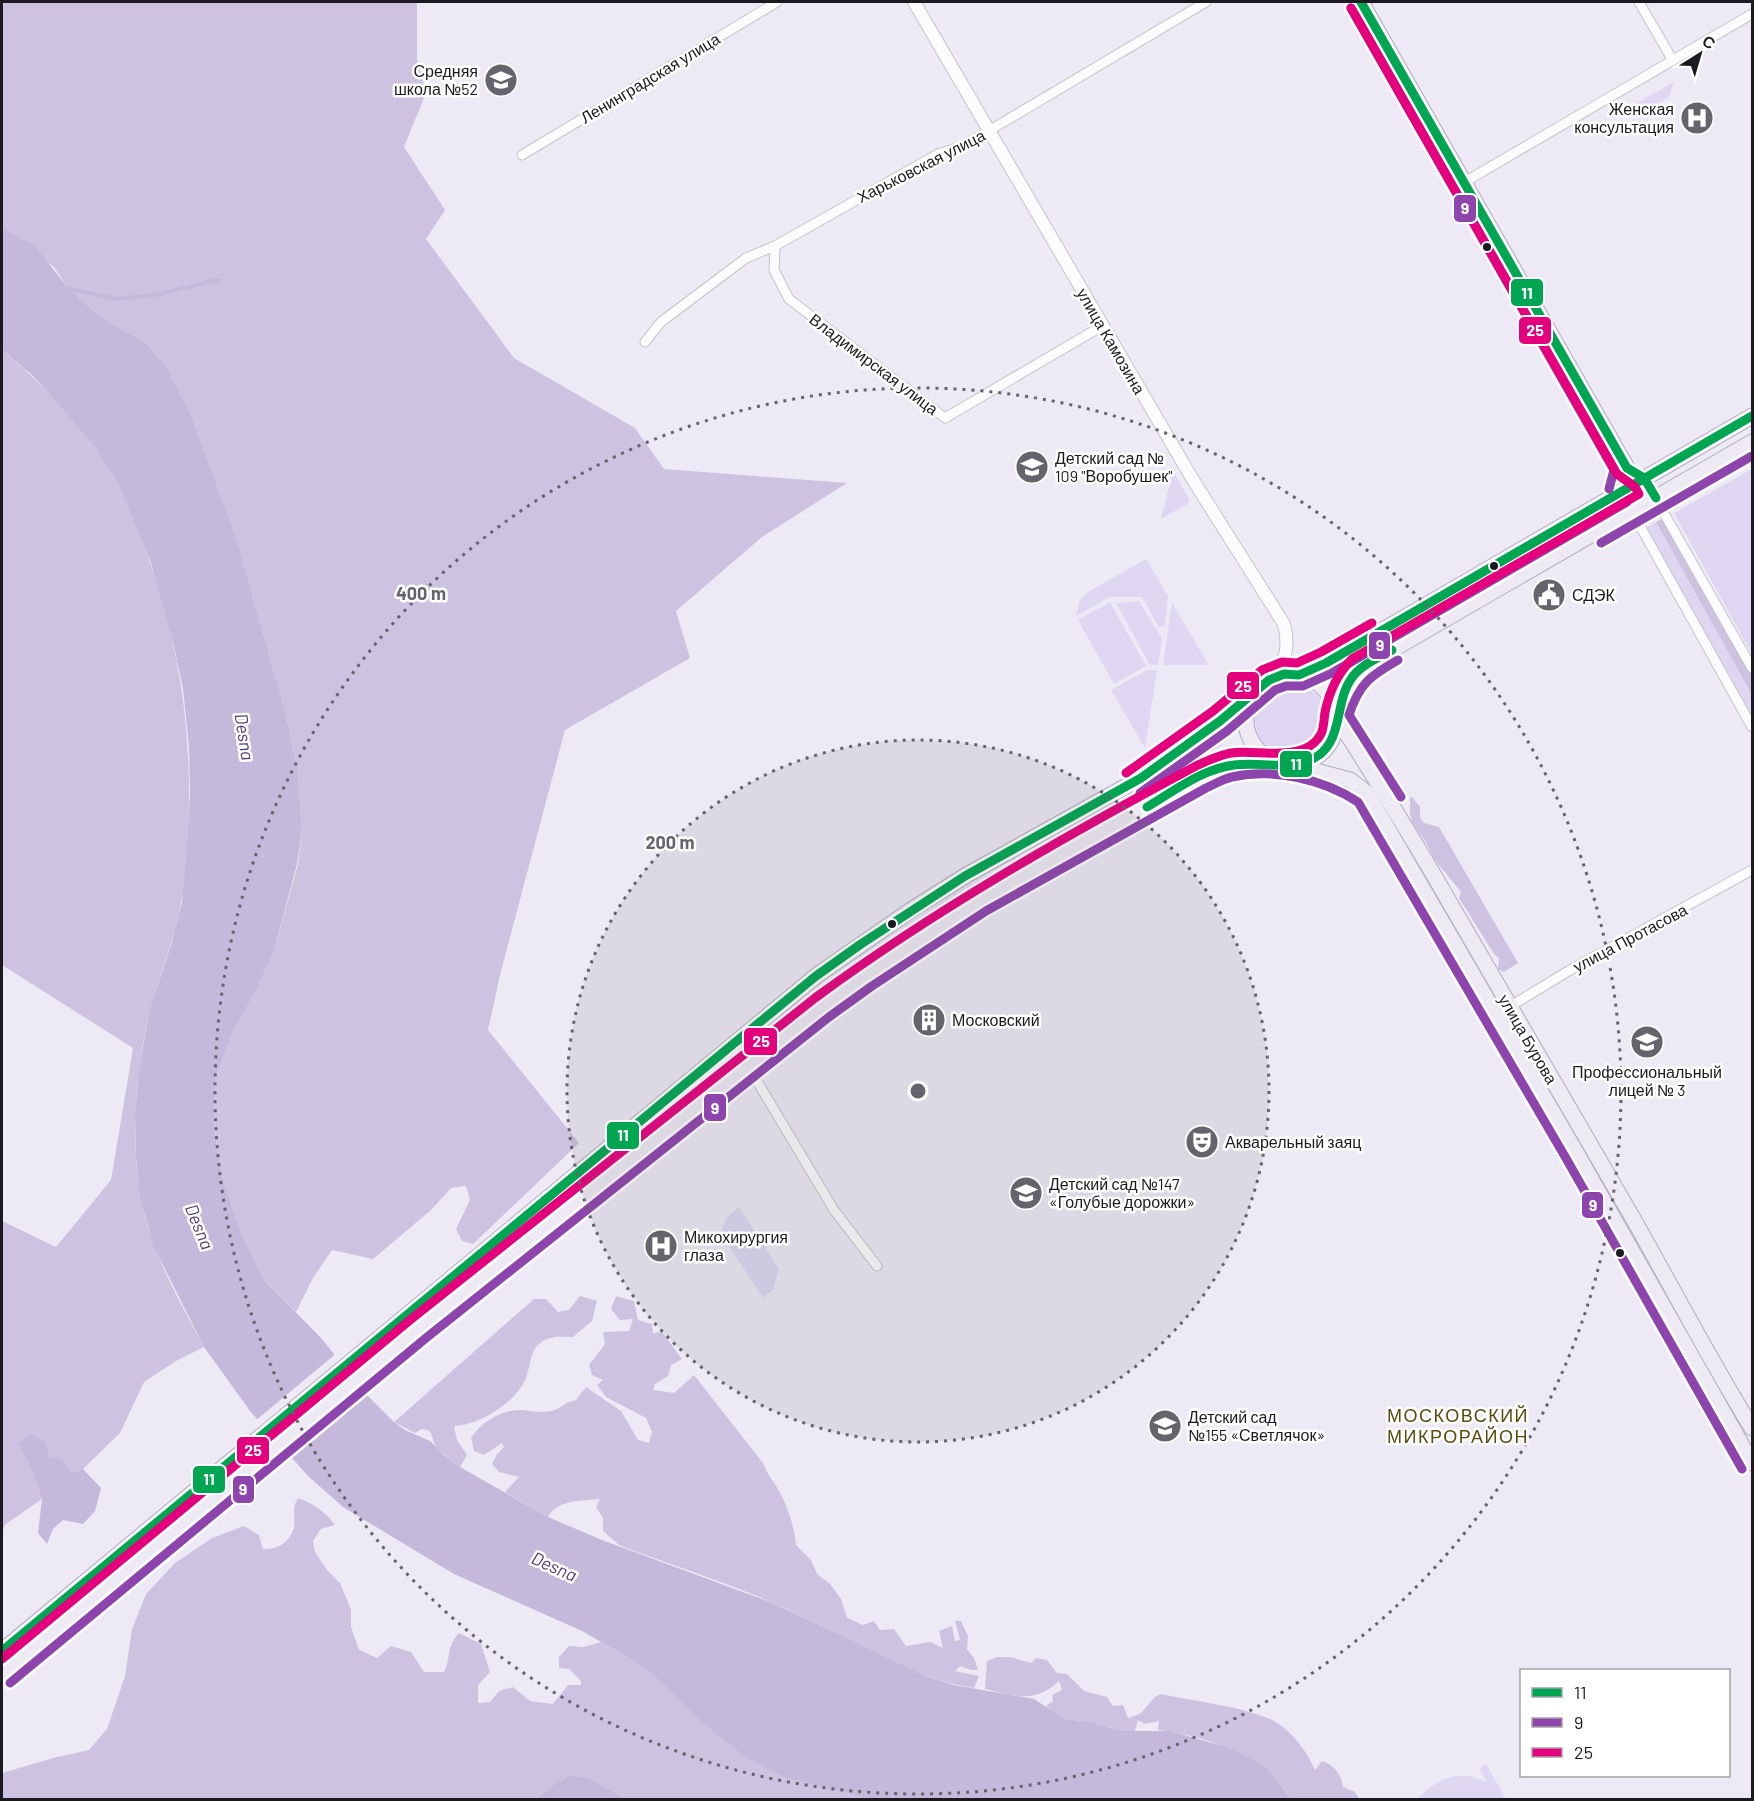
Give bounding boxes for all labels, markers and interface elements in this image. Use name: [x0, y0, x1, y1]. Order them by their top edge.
north arrow: [1670, 24, 1730, 84]
street label: Ленинградская улица: [577, 28, 723, 127]
text: С: [1699, 31, 1720, 53]
place label: Средняя школа №52: [394, 61, 478, 98]
school or university icon: Средняя школа №52: [483, 62, 519, 98]
place label: Женская консультация: [1574, 99, 1674, 136]
hospital icon: Женская консультация: [1679, 100, 1715, 136]
street label: Харьковская улица: [854, 125, 988, 206]
line badge: 9: [1453, 194, 1477, 223]
text: 9: [1461, 198, 1469, 217]
unlabelled marker: [1481, 241, 1493, 253]
line badge: 11: [1510, 278, 1544, 307]
text: 11: [1521, 283, 1533, 302]
street label: улица Камозина: [1073, 284, 1149, 397]
street label: Владимирская улица: [806, 309, 942, 418]
line badge: 25: [1518, 316, 1552, 345]
text: 25: [1526, 320, 1544, 339]
place label: Детский сад № 109 "Воробушек": [1055, 448, 1173, 485]
school or university icon: Детский сад № 109 "Воробушек": [1014, 449, 1050, 485]
unlabelled marker: [1488, 560, 1500, 572]
public building icon: СДЭК: [1531, 577, 1567, 613]
text: 400 m: [396, 582, 446, 604]
place label: СДЭК: [1572, 585, 1616, 604]
line badge: 9: [1368, 631, 1391, 660]
text: 9: [1376, 635, 1384, 654]
line badge: 25: [1226, 671, 1260, 700]
text: 25: [1234, 676, 1252, 695]
water label: Desna: [230, 712, 260, 762]
line badge: 11: [1279, 750, 1313, 778]
text: 11: [1290, 754, 1302, 773]
text: 200 m: [645, 831, 695, 853]
street label: улица Протасова: [1569, 899, 1690, 976]
unlabelled marker: [886, 918, 898, 930]
street label: улица Бурова: [1495, 991, 1562, 1087]
building icon: Московский: [911, 1002, 947, 1038]
place label: Московский: [952, 1010, 1040, 1029]
school or university icon: Профессиональный лицей № 3: [1629, 1024, 1665, 1060]
line badge: 25: [743, 1027, 778, 1056]
text: 25: [752, 1031, 770, 1050]
place label: Профессиональный лицей № 3: [1572, 1062, 1722, 1099]
centre of rings: [908, 1081, 928, 1101]
line badge: 9: [703, 1093, 727, 1122]
text: 9: [711, 1098, 719, 1117]
line badge: 11: [606, 1121, 640, 1150]
theatre icon: Акварельный заяц: [1184, 1124, 1220, 1160]
text: 11: [617, 1125, 629, 1144]
place label: Акварельный заяц: [1225, 1132, 1361, 1151]
place label: Детский сад №147 «Голубые дорожки»: [1049, 1174, 1195, 1211]
school or university icon: Детский сад №147 «Голубые дорожки»: [1008, 1175, 1044, 1211]
line badge: 9: [1581, 1191, 1604, 1219]
text: 9: [1589, 1195, 1597, 1214]
water label: Desna: [181, 1201, 219, 1253]
place label: Микохирургия глаза: [684, 1227, 788, 1264]
hospital icon: Микохирургия глаза: [643, 1228, 679, 1264]
unlabelled marker: [1614, 1247, 1626, 1259]
district label: МОСКОВСКИЙ МИКРОРАЙОН: [1387, 1404, 1529, 1447]
place label: Детский сад №155 «Светлячок»: [1188, 1407, 1325, 1444]
school or university icon: Детский сад №155 «Светлячок»: [1147, 1408, 1183, 1444]
line badge: 25: [236, 1436, 270, 1465]
text: 25: [244, 1440, 262, 1459]
line badge: 11: [192, 1465, 226, 1494]
text: 11: [203, 1469, 215, 1488]
line badge: 9: [232, 1475, 255, 1504]
text: 9: [239, 1479, 247, 1498]
water label: Desna: [528, 1546, 580, 1586]
legend: [1520, 1669, 1730, 1777]
text: 11: [1574, 1681, 1587, 1703]
text: 9: [1574, 1711, 1583, 1733]
text: 25: [1574, 1741, 1593, 1763]

